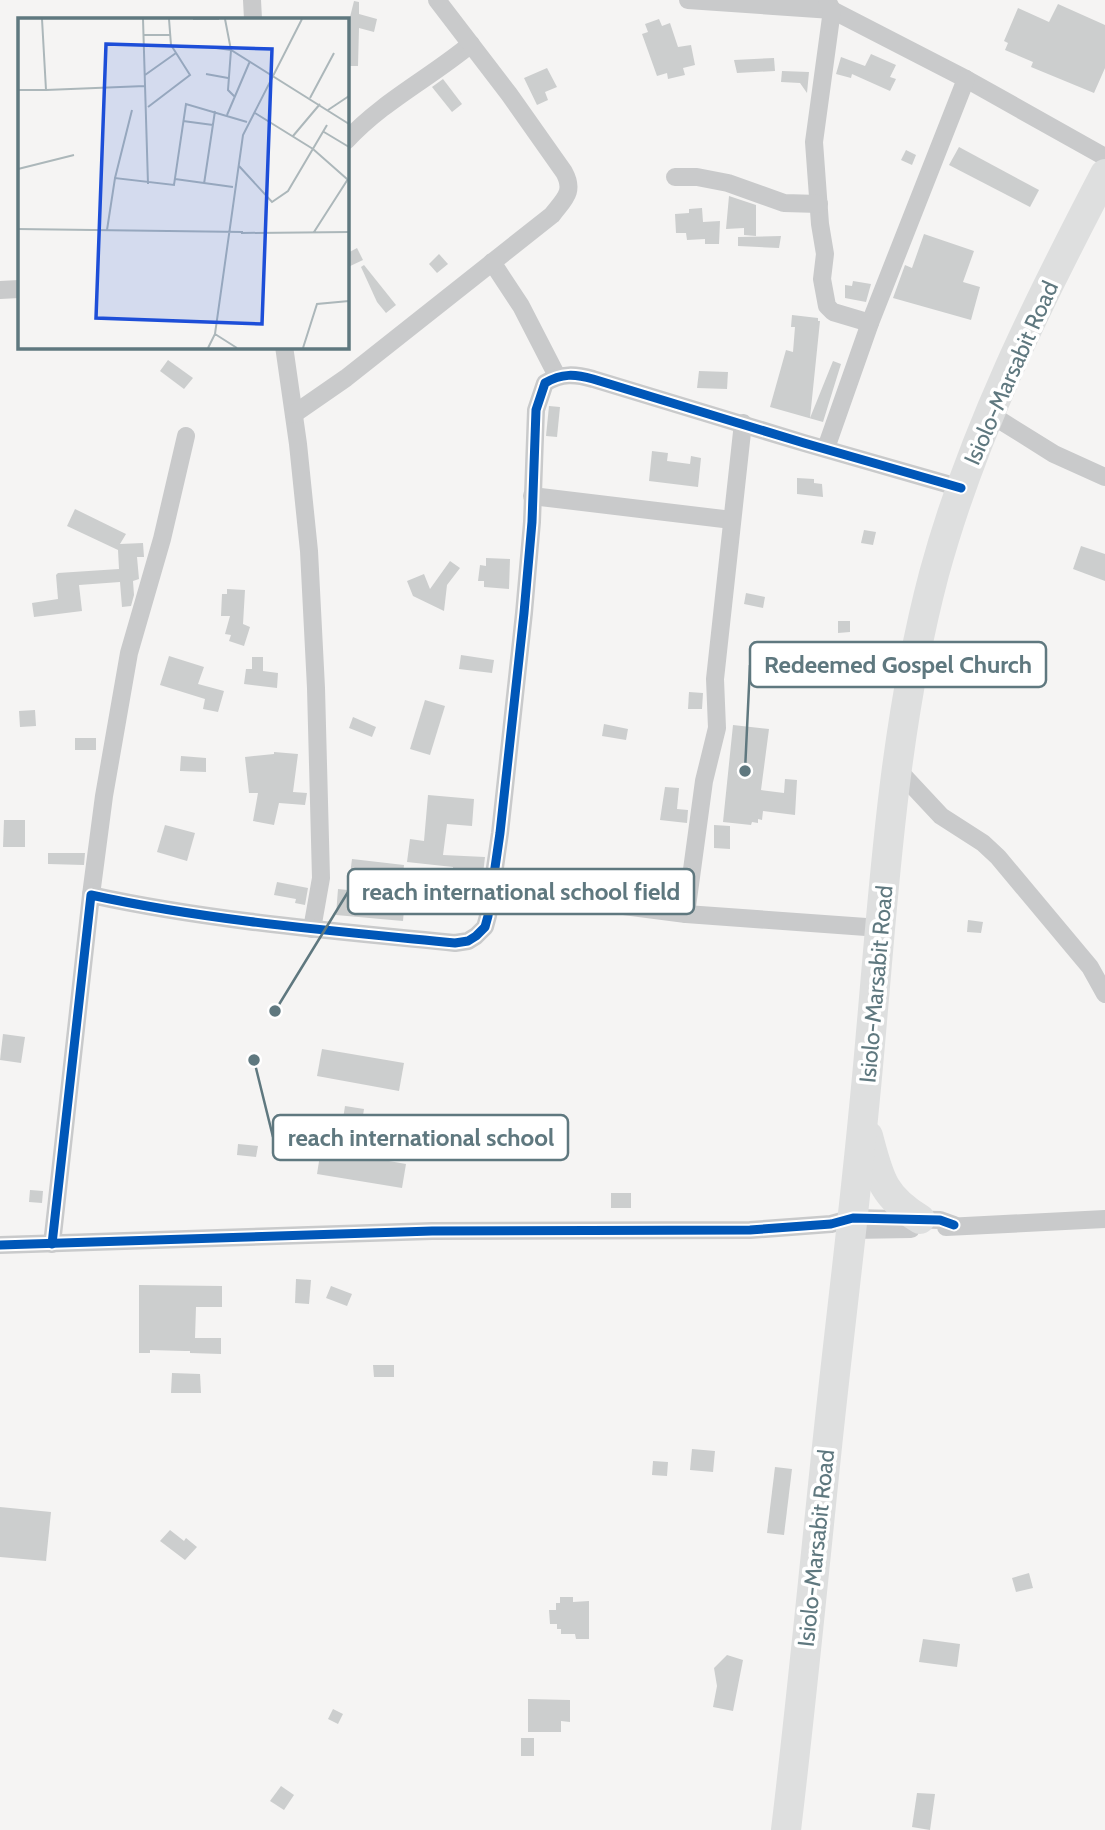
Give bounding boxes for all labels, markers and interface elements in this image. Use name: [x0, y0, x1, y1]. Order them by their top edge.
inset map: [18, 18, 348, 348]
street label: Isiolo-Marsabit Road: [958, 277, 1064, 469]
callout: Redeemed Gospel Church: [750, 642, 1046, 687]
text: Redeemed Gospel Church: [764, 650, 1032, 679]
callout: reach international school field: [348, 869, 694, 914]
text: reach international school field: [362, 877, 680, 906]
street label: Isiolo-Marsabit Road: [853, 884, 899, 1084]
callout: reach international school: [273, 1115, 568, 1160]
text: reach international school: [288, 1123, 554, 1152]
street label: Isiolo-Marsabit Road: [792, 1448, 840, 1648]

